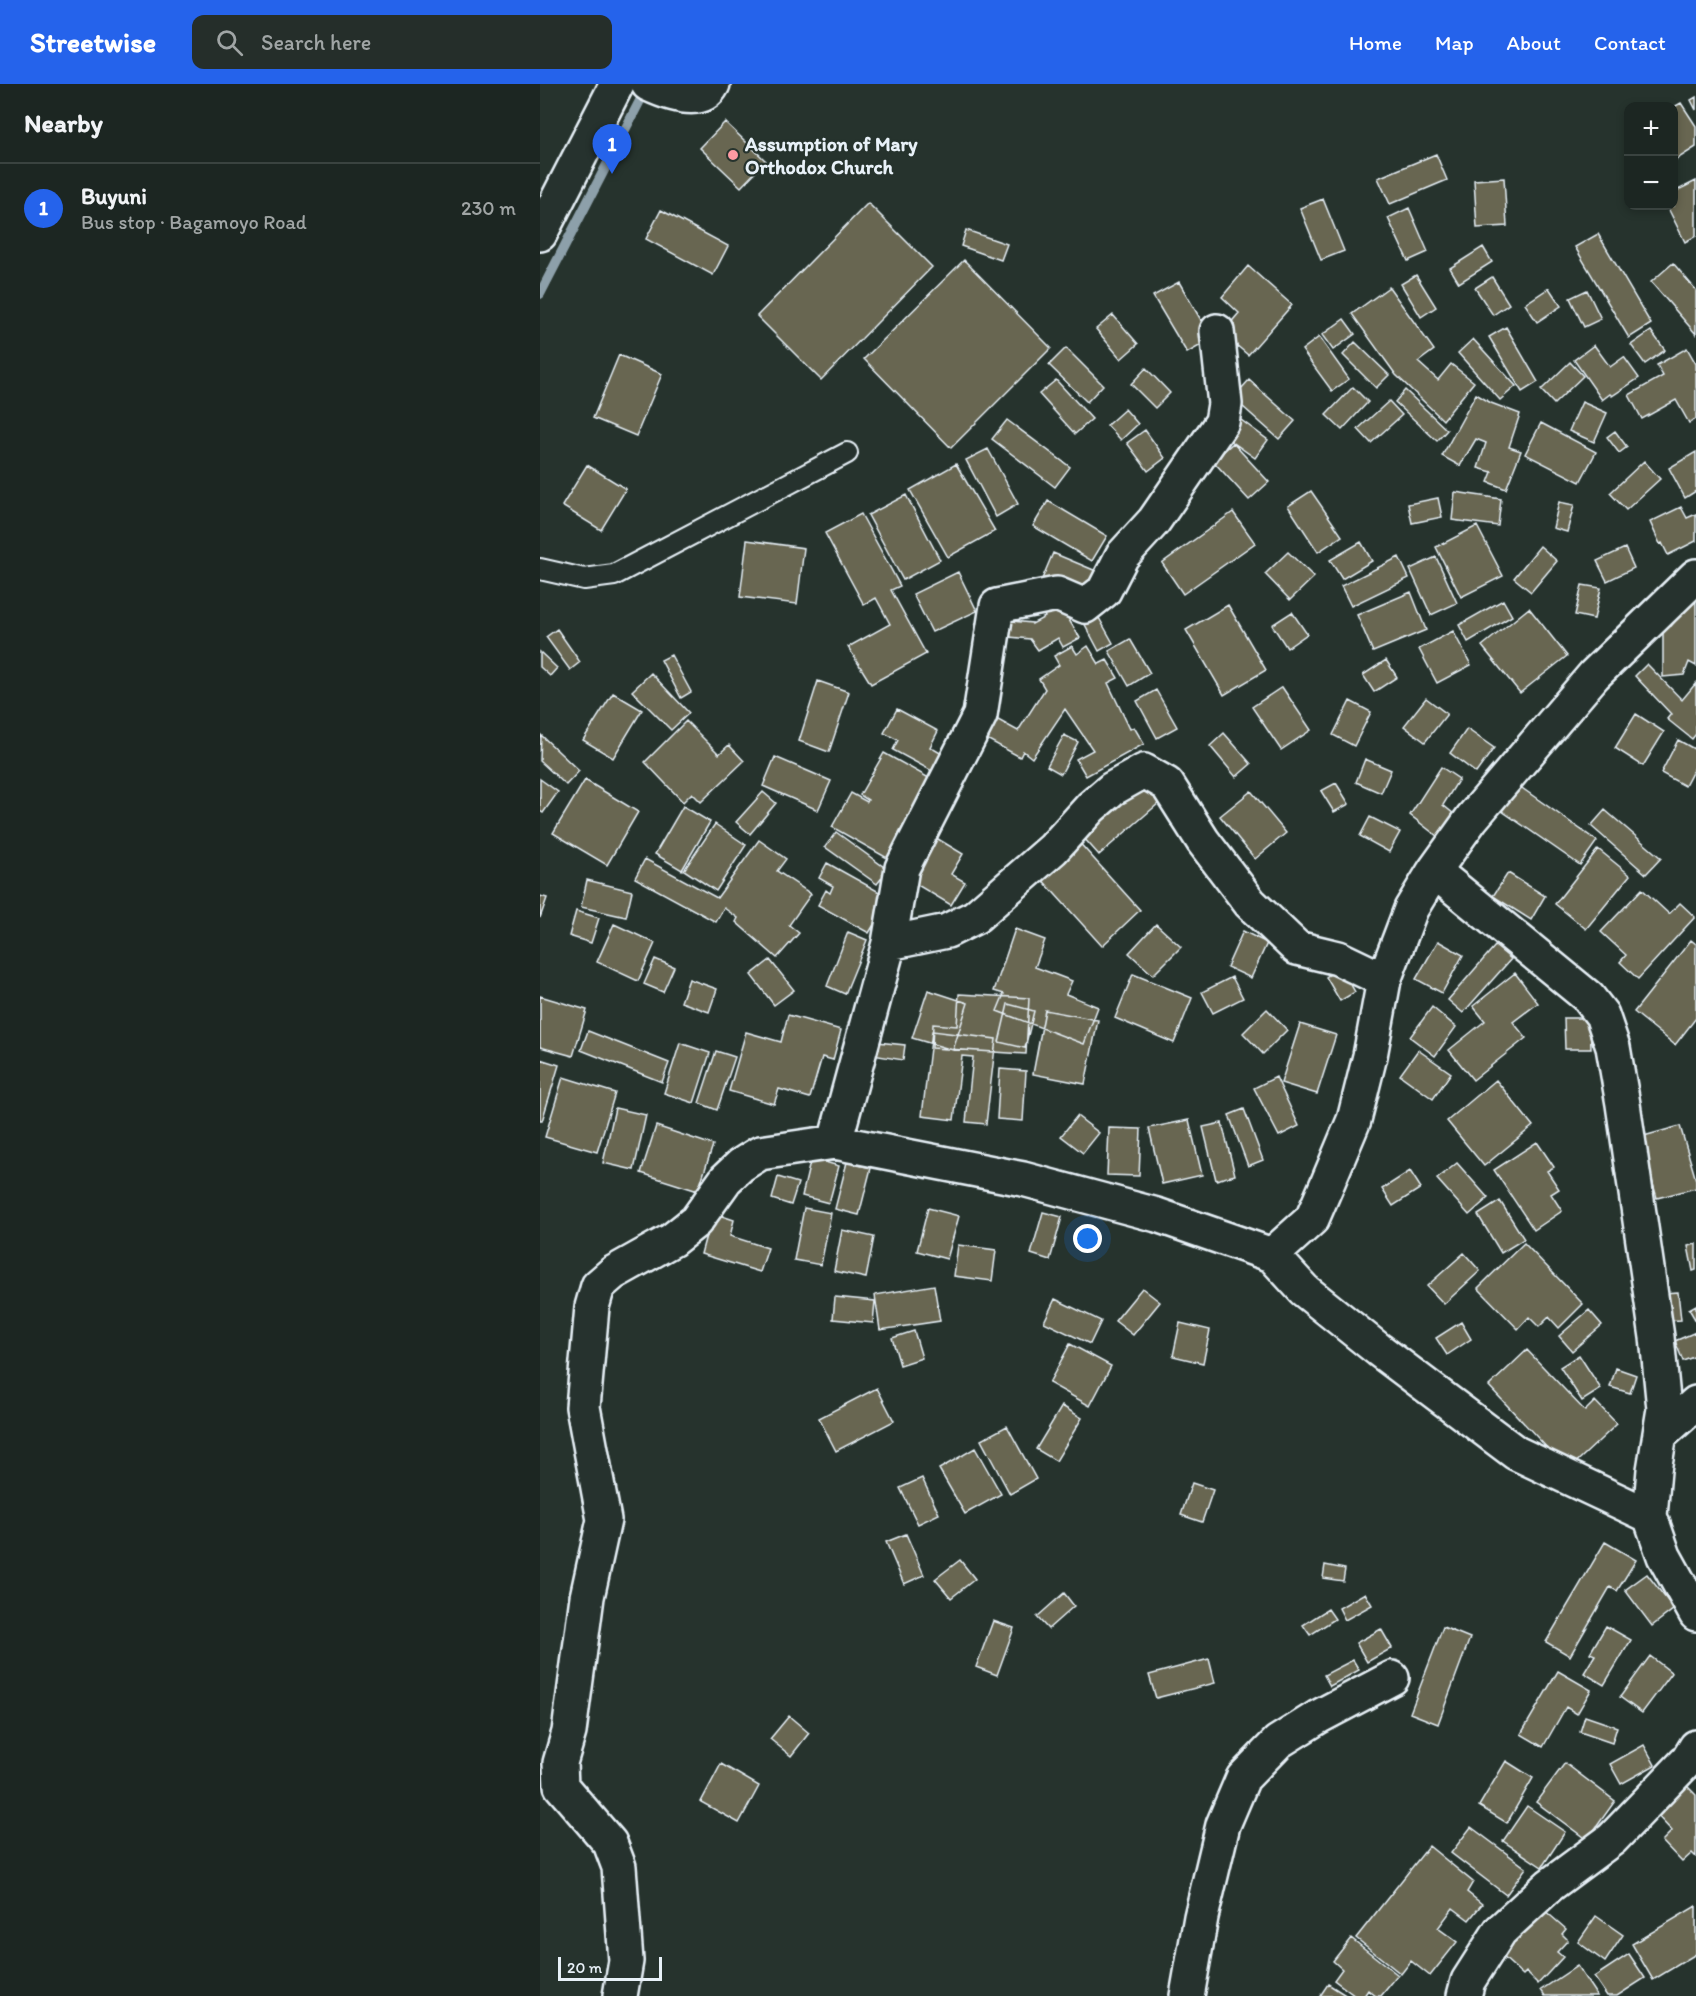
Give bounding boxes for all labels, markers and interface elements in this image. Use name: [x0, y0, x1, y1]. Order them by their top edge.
search box: [192, 15, 612, 69]
text: Streetwise: [30, 25, 156, 59]
icon: search: [213, 26, 246, 59]
text: Search here: [261, 29, 371, 56]
text: Home: [1349, 30, 1402, 55]
text: Map: [1435, 30, 1474, 55]
text: About: [1507, 30, 1561, 55]
text: Contact: [1594, 30, 1666, 55]
map controls: [1624, 102, 1678, 210]
button: +: [1624, 102, 1678, 156]
text: Nearby: [24, 107, 103, 139]
pin: 1: [592, 124, 632, 174]
place label: Assumption of Mary Orthodox Church: [744, 132, 918, 179]
marker: Assumption of Mary Orthodox Church: [726, 148, 740, 162]
button: −: [1624, 156, 1678, 210]
text: Buyuni: [81, 183, 147, 210]
text: 1: [39, 196, 48, 220]
text: 230 m: [461, 196, 516, 220]
text: Bus stop · Bagamoyo Road: [81, 210, 307, 234]
your location: [1073, 1224, 1102, 1253]
scale bar: [558, 1954, 662, 1982]
text: 20 m: [567, 1958, 602, 1977]

